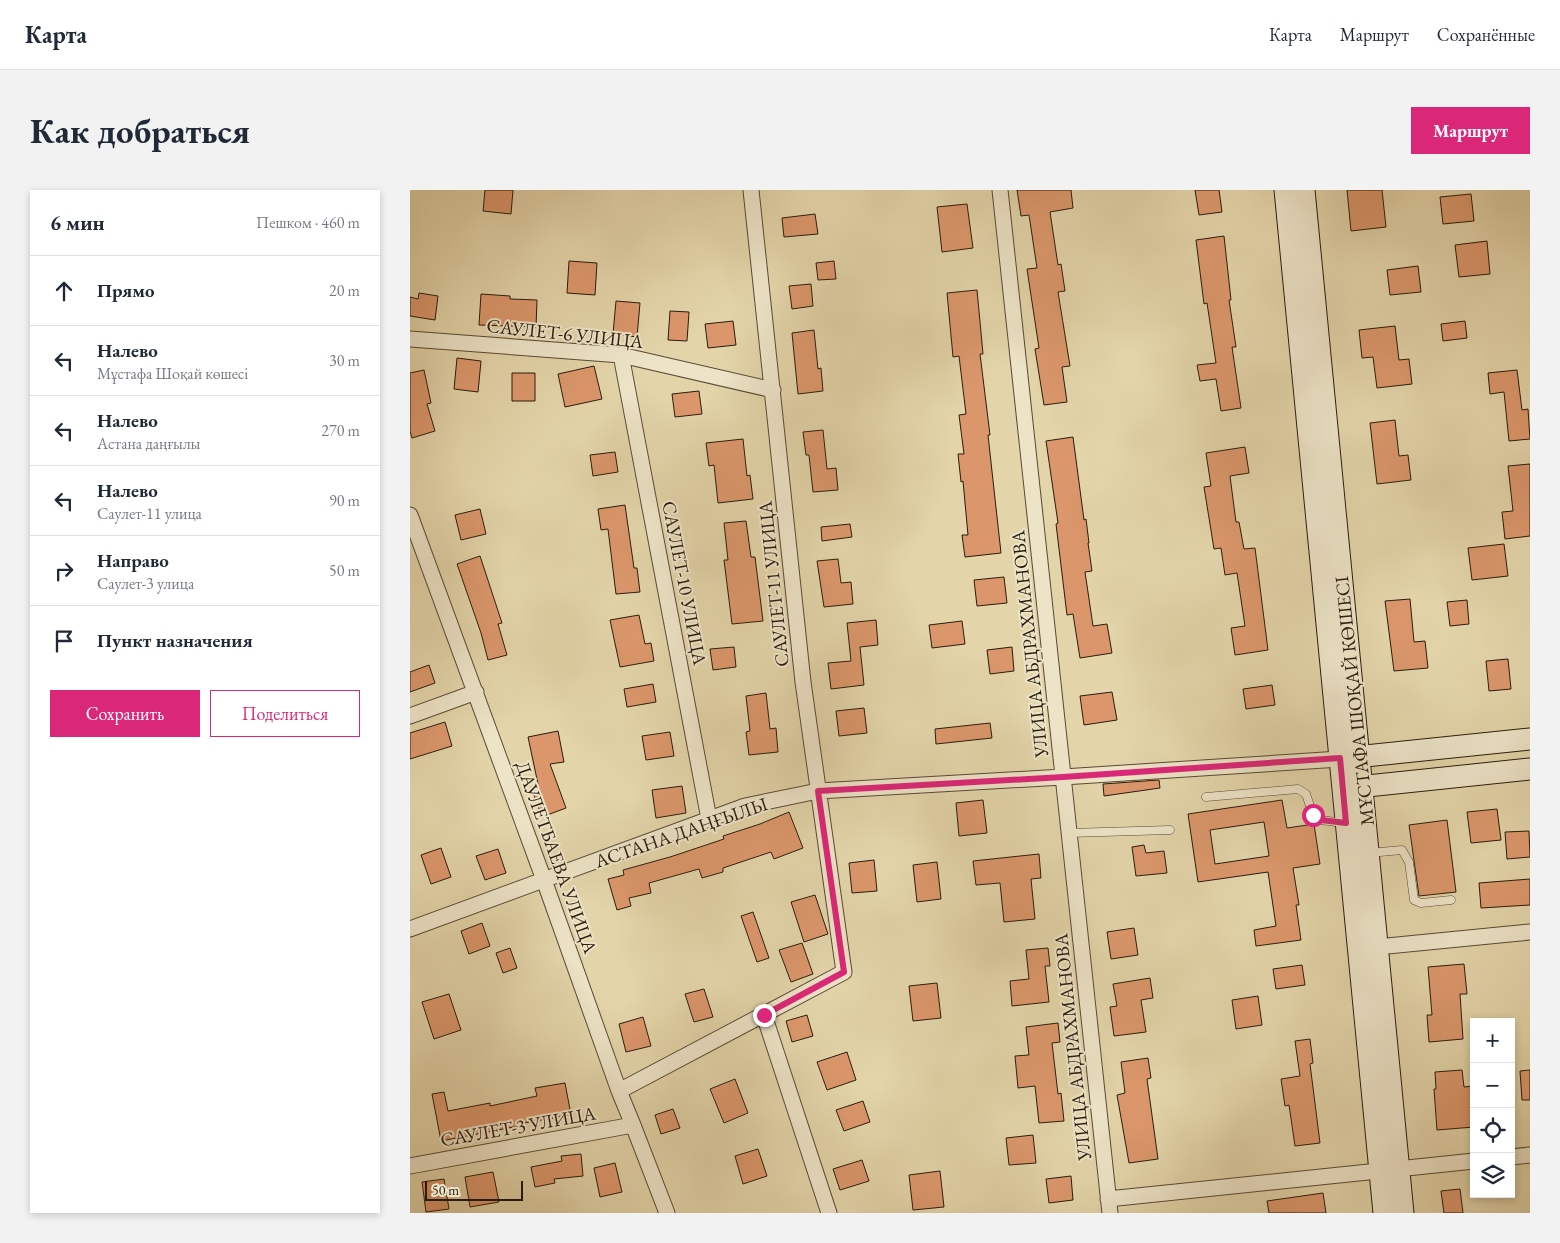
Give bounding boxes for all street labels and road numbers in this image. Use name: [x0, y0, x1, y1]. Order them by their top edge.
street label: САУЛЕТ-6 УЛИЦА: [485, 313, 645, 354]
street label: САУЛЕТ-10 УЛИЦА: [656, 499, 713, 668]
street label: САУЛЕТ-11 УЛИЦА: [752, 499, 795, 668]
street label: УЛИЦА АБДРАХМАНОВА: [1005, 528, 1054, 760]
street label: МҰСТАФА ШОҚАЙ КӨШЕСІ: [1329, 574, 1380, 827]
street label: ДАУЛЕТБАЕВА УЛИЦА: [510, 758, 603, 958]
street label: АСТАНА ДАҢҒЫЛЫ: [590, 791, 771, 874]
street label: УЛИЦА АБДРАХМАНОВА: [1048, 931, 1097, 1163]
street label: САУЛЕТ-3 УЛИЦА: [438, 1100, 599, 1152]

